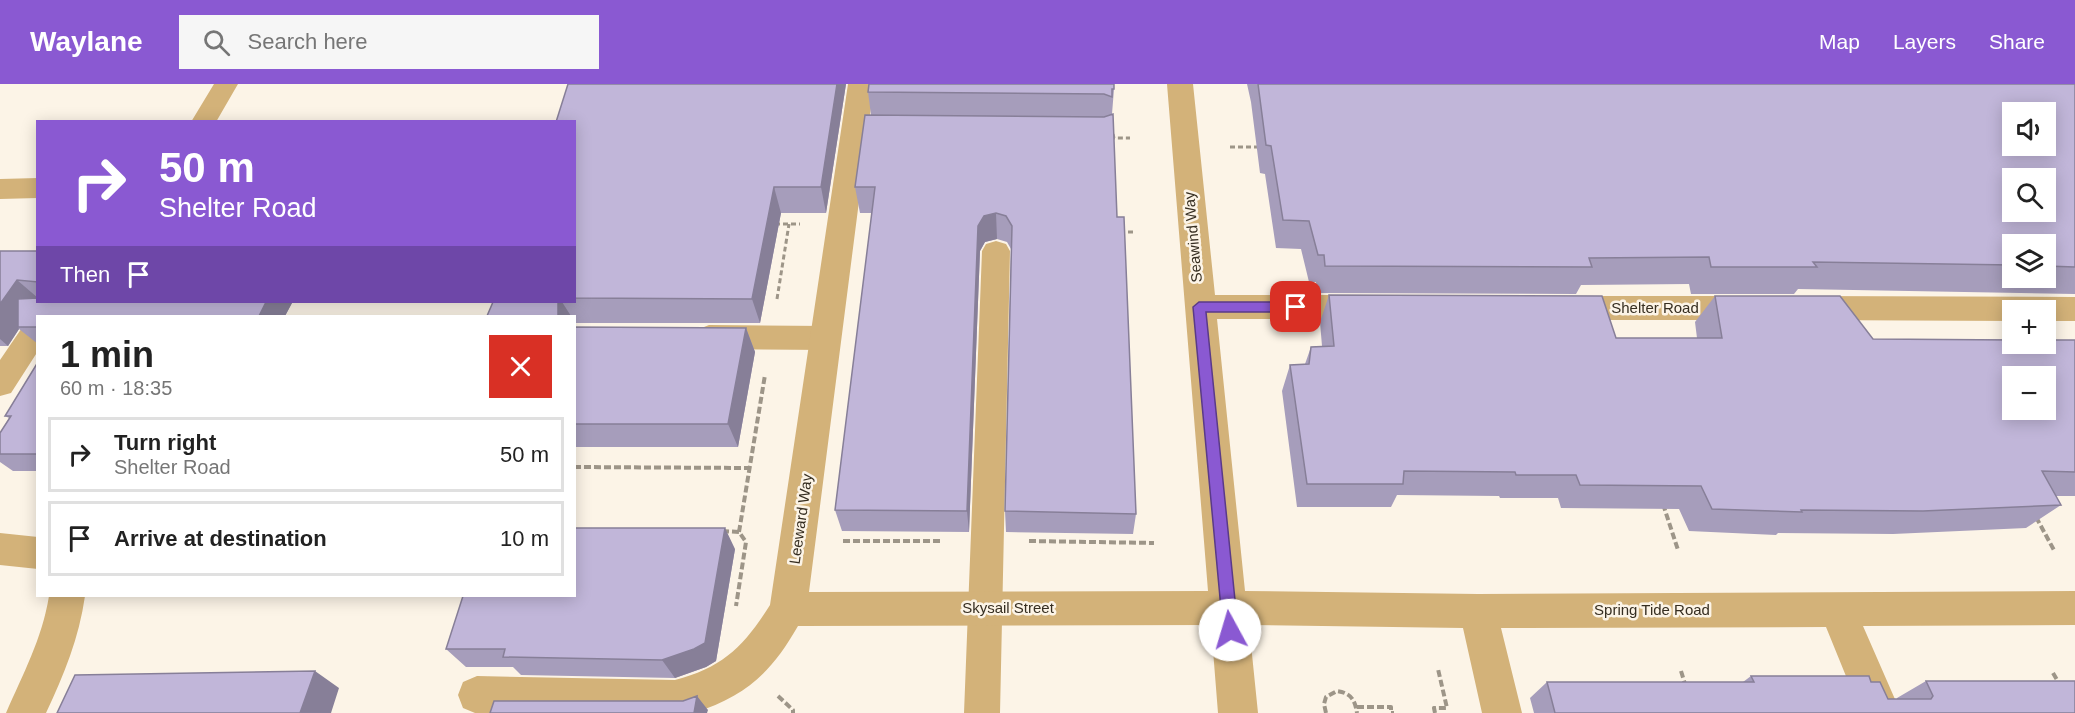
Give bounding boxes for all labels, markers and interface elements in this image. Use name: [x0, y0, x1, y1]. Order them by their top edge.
search box: [179, 15, 599, 69]
text: Waylane: [30, 26, 143, 57]
icon: search: [200, 26, 233, 59]
text: Search here: [248, 29, 367, 54]
text: Map: [1819, 30, 1860, 53]
text: Layers: [1893, 30, 1956, 53]
text: Share: [1989, 30, 2045, 53]
map controls: [2002, 102, 2056, 420]
button: sound: [2002, 102, 2056, 156]
icon: right: [60, 144, 138, 222]
text: 50 m: [159, 144, 255, 191]
button: search: [2002, 168, 2056, 222]
street label: Seawind Way: [1180, 190, 1205, 283]
text: Shelter Road: [159, 193, 317, 223]
button: layers: [2002, 234, 2056, 288]
icon: arrive: [122, 258, 155, 291]
text: Then: [60, 262, 110, 287]
pin: [1270, 281, 1321, 332]
icon: arrive: [1279, 290, 1312, 323]
street label: Shelter Road: [1611, 299, 1699, 316]
button: +: [2002, 300, 2056, 354]
text: 1 min: [60, 334, 154, 375]
button: close: [489, 335, 552, 398]
button: −: [2002, 366, 2056, 420]
text: 60 m · 18:35: [60, 377, 172, 399]
text: Turn right: [114, 430, 216, 455]
icon: right: [63, 438, 96, 471]
text: 50 m: [500, 442, 549, 467]
text: Shelter Road: [114, 456, 231, 478]
street label: Leeward Way: [786, 472, 815, 565]
icon: arrive: [63, 522, 96, 555]
text: Arrive at destination: [114, 526, 327, 551]
text: 10 m: [500, 526, 549, 551]
position arrow: [1198, 598, 1262, 662]
street label: Skysail Street: [962, 599, 1055, 616]
street label: Spring Tide Road: [1594, 601, 1710, 618]

